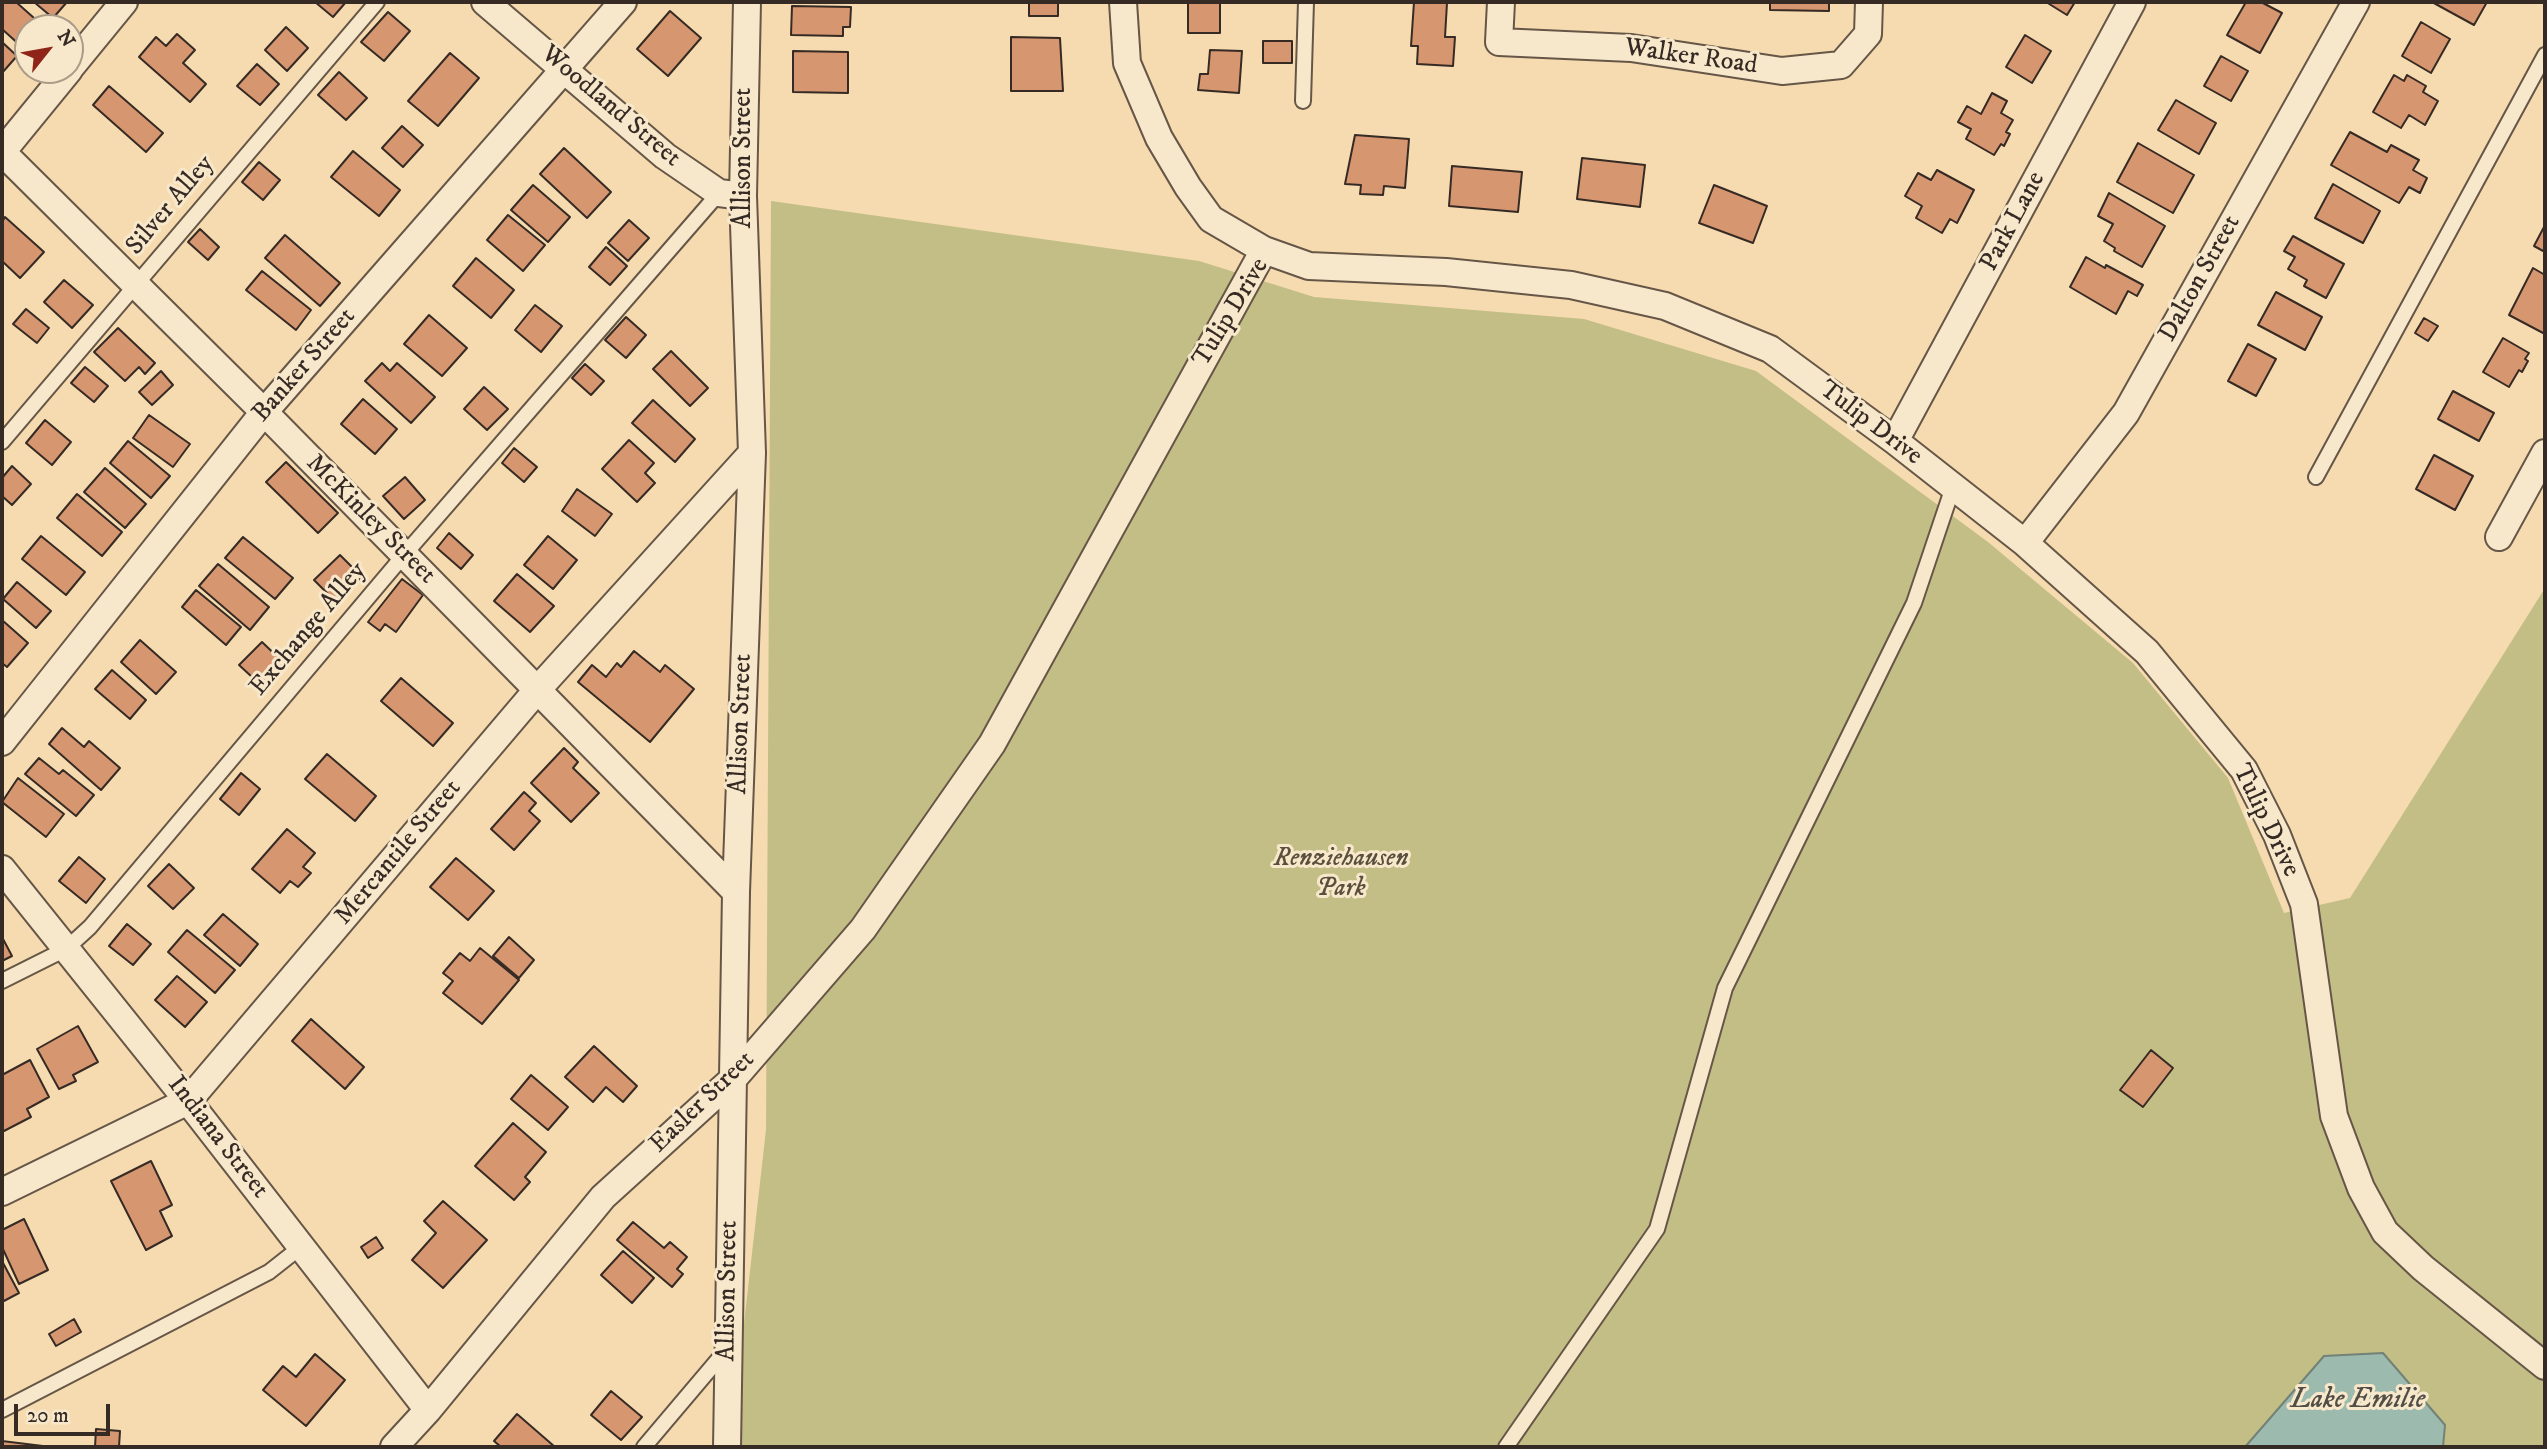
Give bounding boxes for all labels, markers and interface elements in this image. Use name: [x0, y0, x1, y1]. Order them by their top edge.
north arrow: [14, 14, 84, 84]
text: N: [52, 26, 80, 52]
street label: Walker Road: [1623, 33, 1759, 83]
street label: Woodland Street: [534, 39, 686, 175]
street label: Allison Street: [729, 88, 761, 228]
street label: Silver Alley: [120, 150, 222, 262]
street label: Park Lane: [1975, 167, 2053, 277]
street label: Dalton Street: [2153, 210, 2249, 348]
street label: Tulip Drive: [1187, 253, 1277, 373]
street label: Banker Street: [247, 302, 363, 430]
street label: Tulip Drive: [1812, 375, 1928, 473]
street label: McKinley Street: [299, 449, 441, 591]
street label: Exchange Alley: [244, 557, 374, 703]
street label: Allison Street: [724, 653, 760, 795]
street label: Tulip Drive: [2224, 760, 2306, 882]
street label: Mercantile Street: [329, 774, 469, 932]
park label: Renziehausen Park: [1274, 844, 1408, 906]
street label: Easler Street: [644, 1045, 762, 1161]
street label: Indiana Street: [160, 1071, 274, 1205]
street label: Allison Street: [712, 1220, 746, 1362]
water label: Lake Emilie: [2291, 1384, 2425, 1418]
scale bar: [18, 1390, 114, 1434]
text: 20 m: [27, 1403, 69, 1429]

